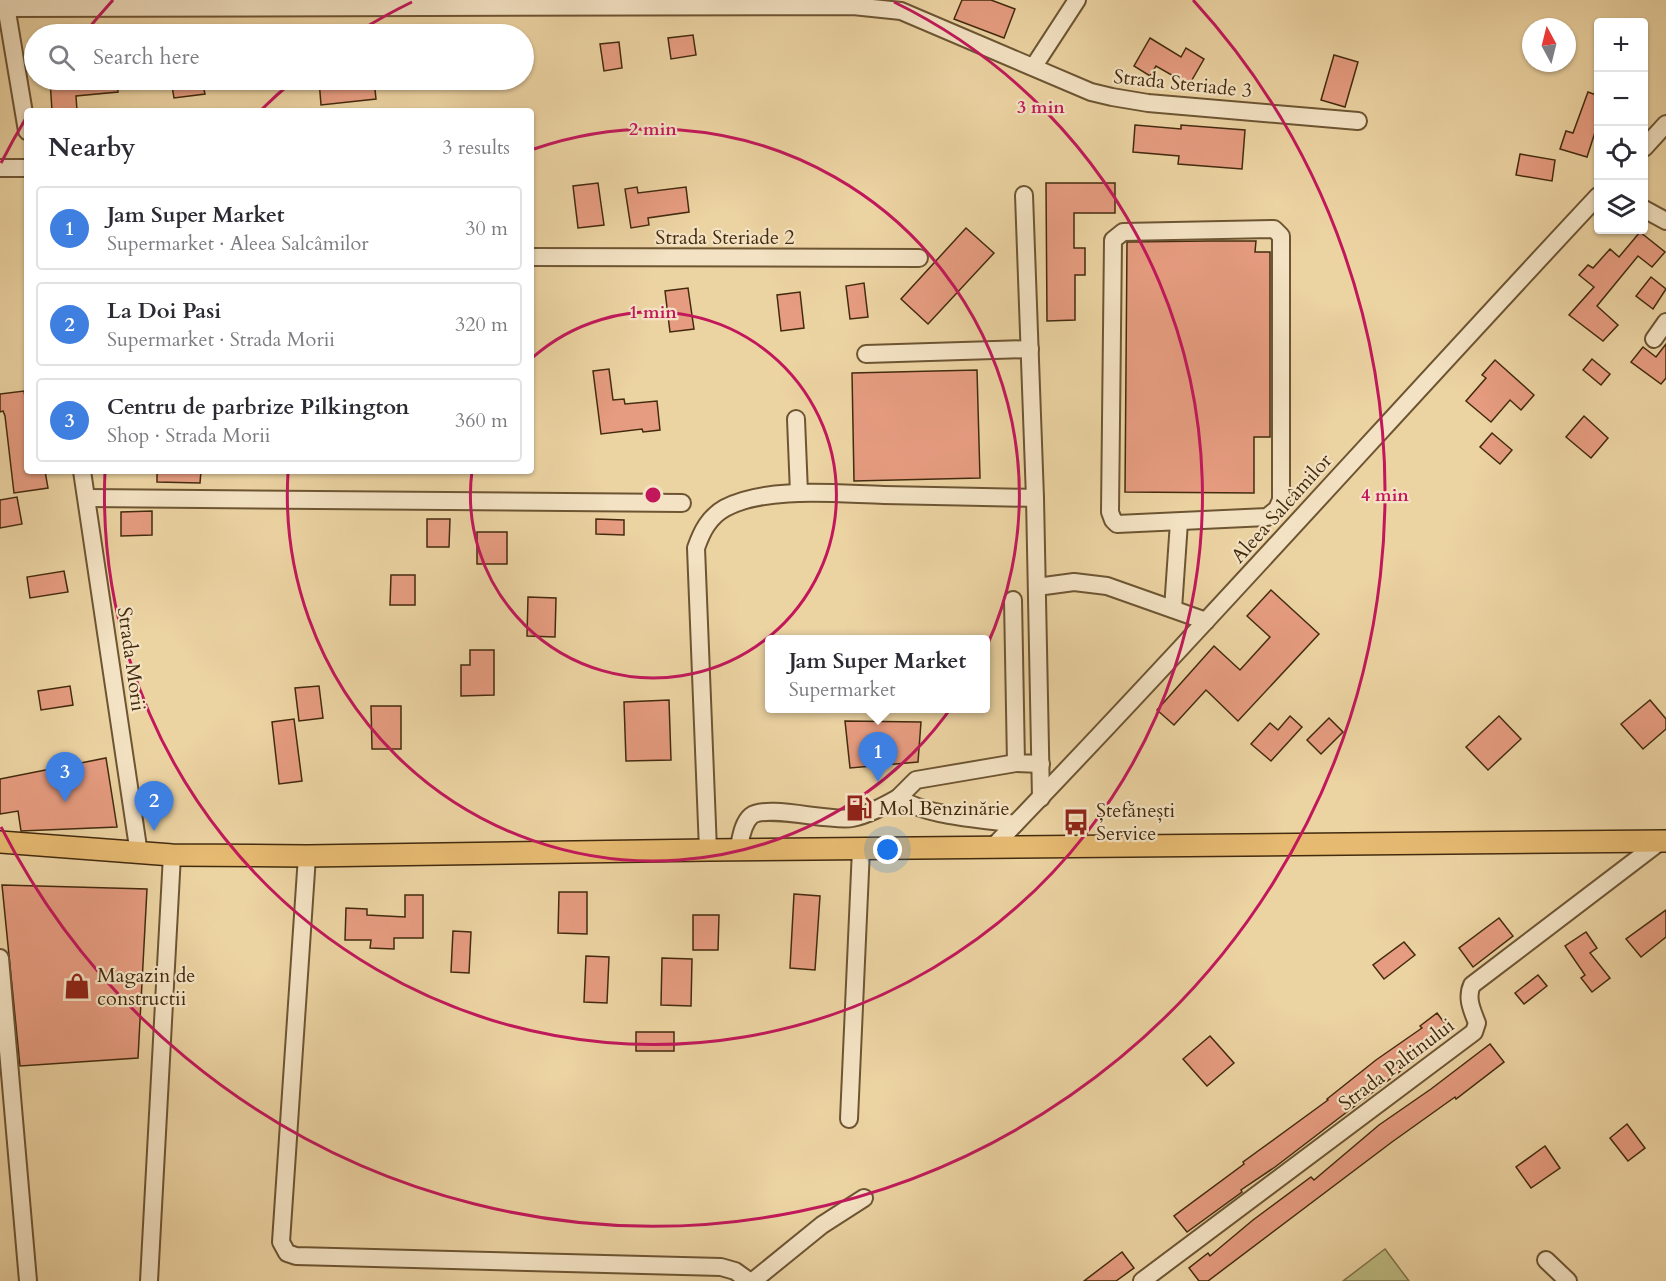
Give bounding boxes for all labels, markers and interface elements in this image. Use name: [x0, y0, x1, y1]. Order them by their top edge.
north arrow: [1522, 18, 1576, 72]
map controls: [1594, 18, 1648, 234]
button: +: [1594, 18, 1648, 72]
search box: [24, 24, 534, 90]
icon: search: [45, 41, 78, 74]
text: Search here: [93, 42, 200, 72]
street label: Strada Steriade 3: [1112, 63, 1254, 104]
button: −: [1594, 72, 1648, 126]
text: 3 min: [1017, 95, 1065, 120]
text: 2 min: [629, 117, 677, 142]
button: locate: [1594, 126, 1648, 180]
text: Nearby: [48, 130, 136, 165]
text: 3 results: [442, 134, 510, 161]
button: layers: [1594, 180, 1648, 234]
text: Jam Super Market: [107, 200, 285, 230]
text: 1: [64, 215, 75, 242]
text: 30 m: [465, 215, 508, 242]
street label: Strada Steriade 2: [655, 224, 795, 251]
text: Supermarket · Aleea Salcâmilor: [107, 230, 369, 257]
text: La Doi Pasi: [107, 296, 221, 326]
text: 1 min: [629, 300, 677, 325]
text: 2: [64, 311, 75, 338]
text: 320 m: [455, 311, 508, 338]
text: Supermarket · Strada Morii: [107, 326, 335, 353]
text: Centru de parbrize Pilkington: [107, 392, 409, 422]
text: 3: [64, 407, 75, 434]
text: 360 m: [455, 407, 508, 434]
text: Shop · Strada Morii: [107, 422, 270, 449]
street label: Aleea Salcâmilor: [1225, 447, 1338, 569]
text: 4 min: [1361, 483, 1409, 508]
centre of rings: [643, 485, 663, 505]
street label: Strada Morii: [111, 605, 152, 713]
popup: [765, 635, 990, 713]
text: Jam Super Market: [789, 646, 966, 676]
text: Supermarket: [789, 676, 896, 703]
pin: 1: [858, 732, 898, 782]
pin: 3: [46, 752, 84, 802]
pin: 2: [134, 782, 174, 831]
fuel station icon: Mol Benzinărie: [844, 793, 874, 823]
place label: Mol Benzinărie: [879, 795, 1010, 822]
place label: Ștefănești Service: [1096, 797, 1175, 847]
bus stop icon: Ștefănești Service: [1061, 807, 1091, 837]
your location: [873, 835, 902, 864]
place label: Magazin de constructii: [97, 962, 195, 1012]
shop icon: Magazin de constructii: [62, 971, 92, 1001]
street label: Strada Paltinului: [1333, 1012, 1460, 1117]

